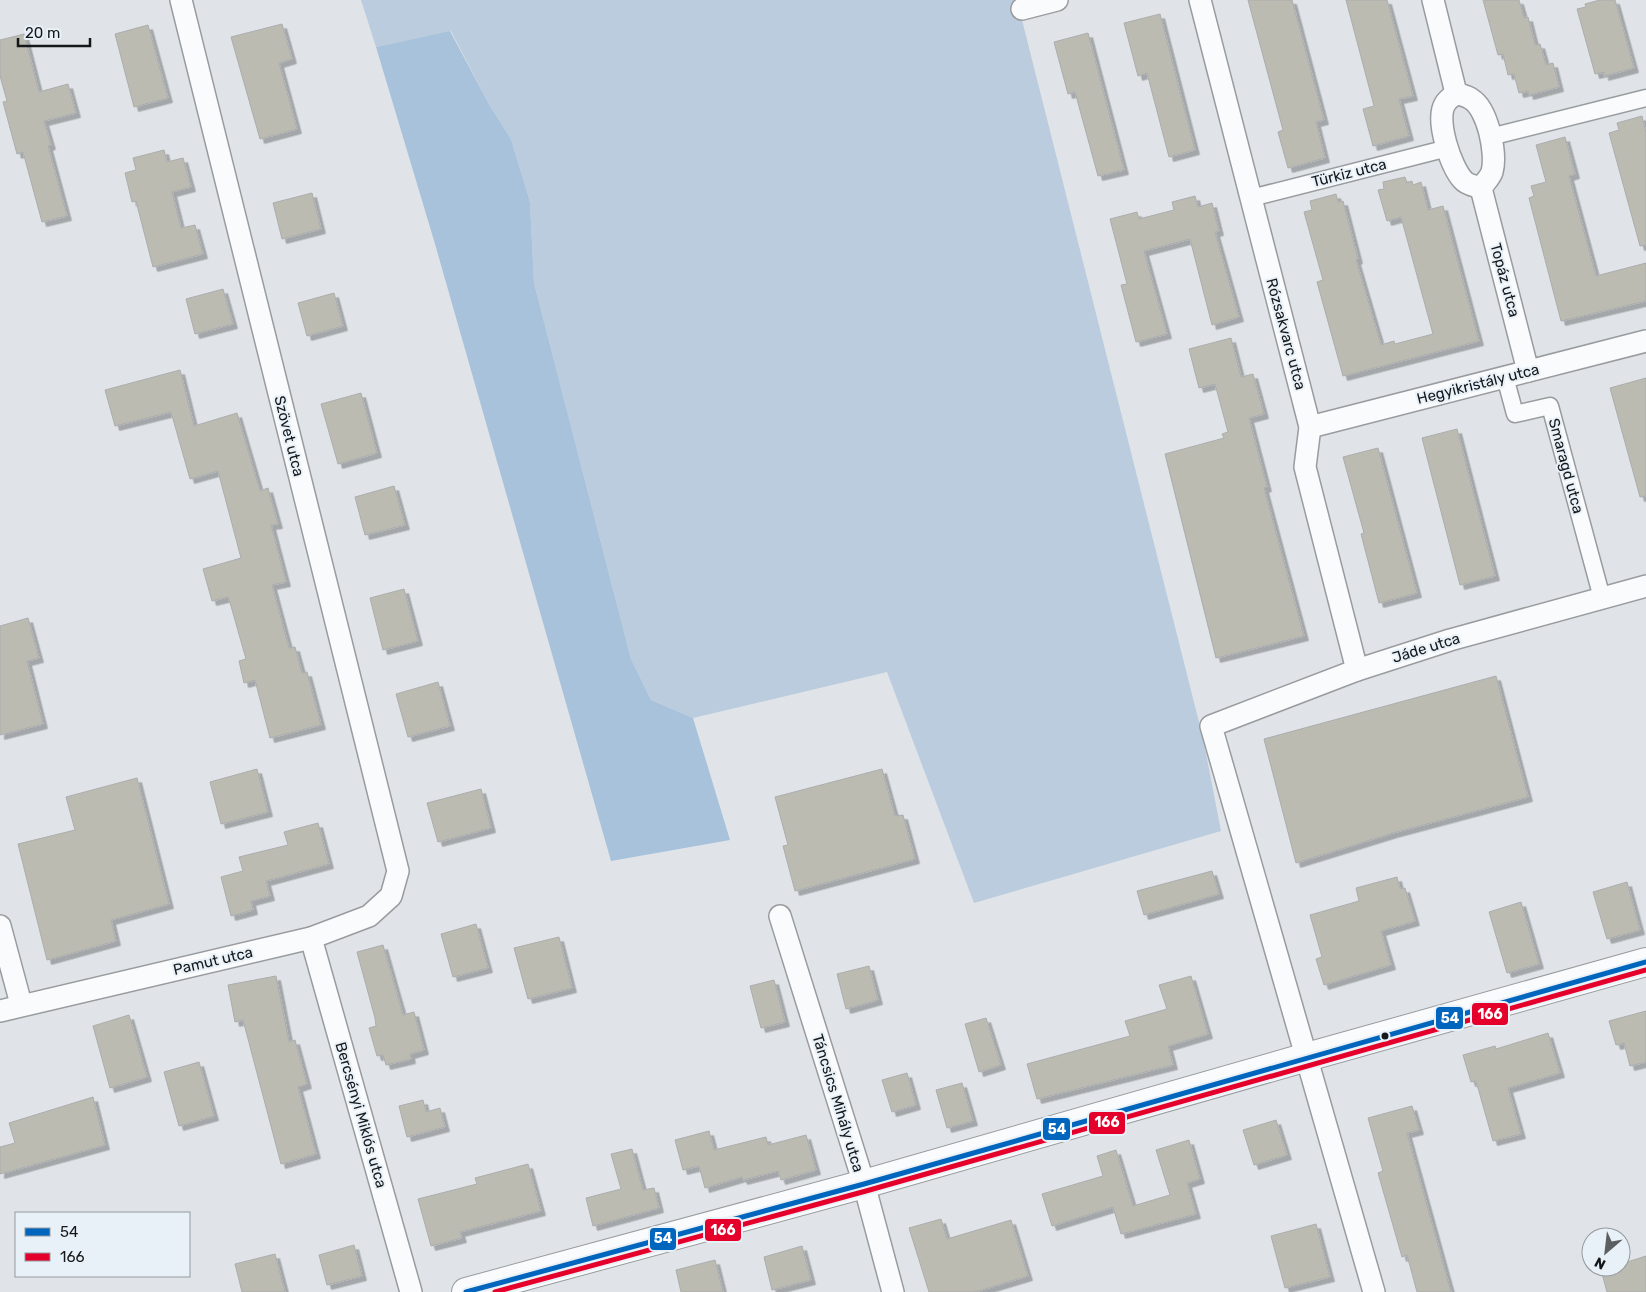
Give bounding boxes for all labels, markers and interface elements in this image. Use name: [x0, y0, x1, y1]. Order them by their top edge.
scale bar: [18, 15, 90, 47]
text: 20 m: [25, 24, 60, 42]
street label: Türkiz utca: [1310, 155, 1388, 191]
street label: Topáz utca: [1486, 241, 1524, 319]
street label: Rózsakvarc utca: [1262, 276, 1310, 392]
street label: Hegyikristály utca: [1415, 360, 1541, 408]
street label: Szövet utca: [270, 394, 308, 478]
street label: Smaragd utca: [1545, 416, 1587, 516]
street label: Jáde utca: [1390, 629, 1462, 667]
street label: Pamut utca: [171, 943, 255, 979]
line badge: 166: [1471, 1002, 1509, 1026]
line badge: 54: [1435, 1006, 1464, 1030]
text: 166: [1477, 1006, 1503, 1023]
text: 54: [1441, 1010, 1460, 1027]
unlabelled marker: [1380, 1031, 1390, 1041]
street label: Táncsics Mihály utca: [808, 1032, 868, 1174]
street label: Bercsényi Miklós utca: [332, 1040, 390, 1190]
line badge: 166: [1088, 1111, 1126, 1135]
text: 166: [1094, 1114, 1120, 1131]
line badge: 54: [1042, 1117, 1071, 1141]
text: 54: [1048, 1121, 1067, 1138]
legend: [15, 1212, 190, 1277]
line badge: 166: [704, 1218, 742, 1242]
text: 166: [710, 1222, 736, 1239]
text: 54: [60, 1223, 78, 1241]
line badge: 54: [649, 1227, 677, 1251]
north arrow: [1581, 1227, 1631, 1277]
text: 54: [654, 1230, 673, 1247]
text: 166: [60, 1248, 85, 1266]
text: N: [1592, 1253, 1609, 1273]

